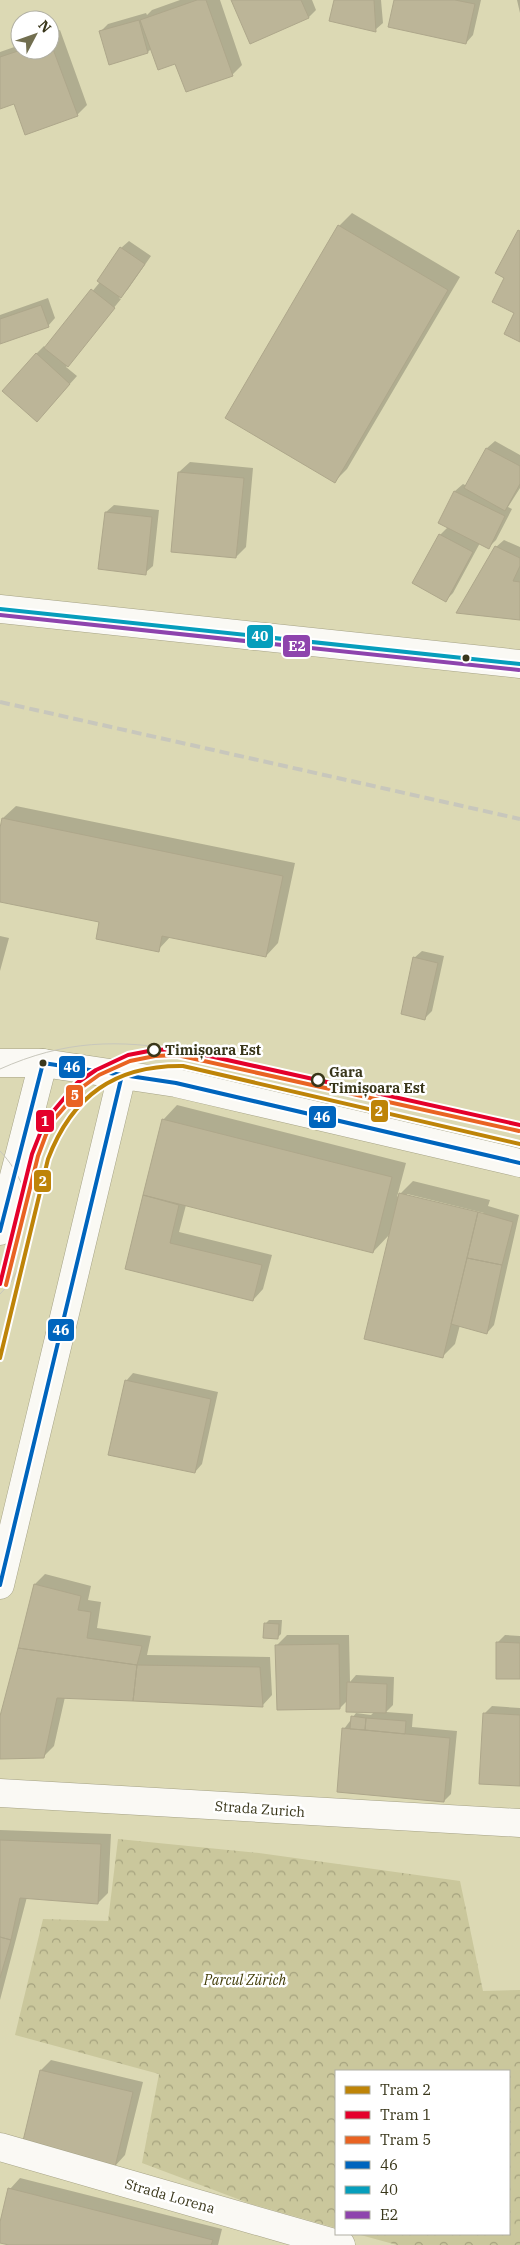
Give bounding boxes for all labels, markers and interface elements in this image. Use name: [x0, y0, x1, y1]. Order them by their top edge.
north arrow: [10, 10, 60, 60]
text: N: [34, 16, 55, 37]
line badge: 40: [246, 624, 274, 649]
text: 40: [252, 627, 268, 645]
line badge: E2: [282, 634, 311, 658]
text: E2: [288, 637, 306, 655]
unlabelled marker: [461, 653, 471, 663]
place label: Timișoara Est: [165, 1041, 261, 1060]
marker: Timișoara Est: [147, 1043, 161, 1057]
line badge: 46: [58, 1055, 86, 1079]
unlabelled marker: [38, 1058, 48, 1068]
text: 46: [64, 1058, 80, 1076]
place label: Gara Timișoara Est: [329, 1063, 425, 1098]
marker: Gara Timișoara Est: [311, 1073, 325, 1087]
line badge: 5: [65, 1084, 84, 1108]
text: 5: [71, 1086, 79, 1104]
line badge: 2: [370, 1099, 389, 1123]
text: 2: [375, 1102, 383, 1120]
line badge: 46: [308, 1105, 337, 1129]
text: 46: [314, 1108, 330, 1126]
line badge: 1: [35, 1109, 55, 1133]
text: 1: [41, 1112, 49, 1130]
line badge: 2: [33, 1169, 52, 1193]
text: 2: [39, 1172, 47, 1190]
line badge: 46: [47, 1318, 75, 1342]
text: 46: [53, 1321, 69, 1339]
street label: Strada Zurich: [214, 1797, 306, 1821]
park label: Parcul Zürich: [203, 1971, 286, 1989]
legend: [335, 2070, 510, 2235]
text: Tram 2: [380, 2080, 431, 2099]
text: Tram 1: [380, 2105, 431, 2124]
text: Tram 5: [380, 2130, 431, 2149]
text: 46: [380, 2155, 398, 2174]
street label: Strada Lorena: [123, 2175, 217, 2218]
text: 40: [380, 2180, 398, 2199]
text: E2: [380, 2205, 399, 2224]

